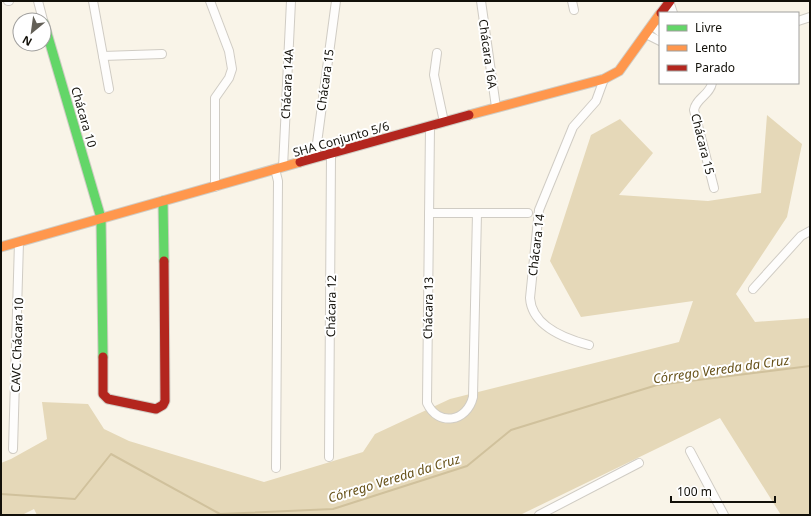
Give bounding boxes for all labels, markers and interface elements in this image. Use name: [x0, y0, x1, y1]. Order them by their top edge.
north arrow: [12, 12, 52, 52]
legend: [659, 12, 799, 84]
street label: Chácara 16A: [475, 18, 501, 90]
text: Livre: [695, 19, 722, 36]
text: N: [19, 32, 34, 50]
text: Lento: [695, 39, 727, 56]
street label: Chácara 14A: [277, 48, 297, 119]
street label: Chácara 15: [312, 48, 338, 112]
text: Parado: [695, 59, 735, 76]
street label: Chácara 10: [67, 85, 101, 150]
street label: Chácara 15: [687, 112, 719, 177]
street label: SHA Conjunto 5/6: [291, 117, 391, 161]
street label: Chácara 14: [524, 213, 548, 277]
street label: Chácara 12: [322, 274, 340, 337]
street label: Chácara 13: [419, 276, 437, 339]
street label: CAVC Chácara 10: [7, 297, 27, 393]
water label: Córrego Vereda da Cruz: [652, 351, 790, 387]
water label: Córrego Vereda da Cruz: [326, 449, 462, 507]
scale bar: [671, 478, 775, 504]
text: 100 m: [677, 483, 712, 500]

